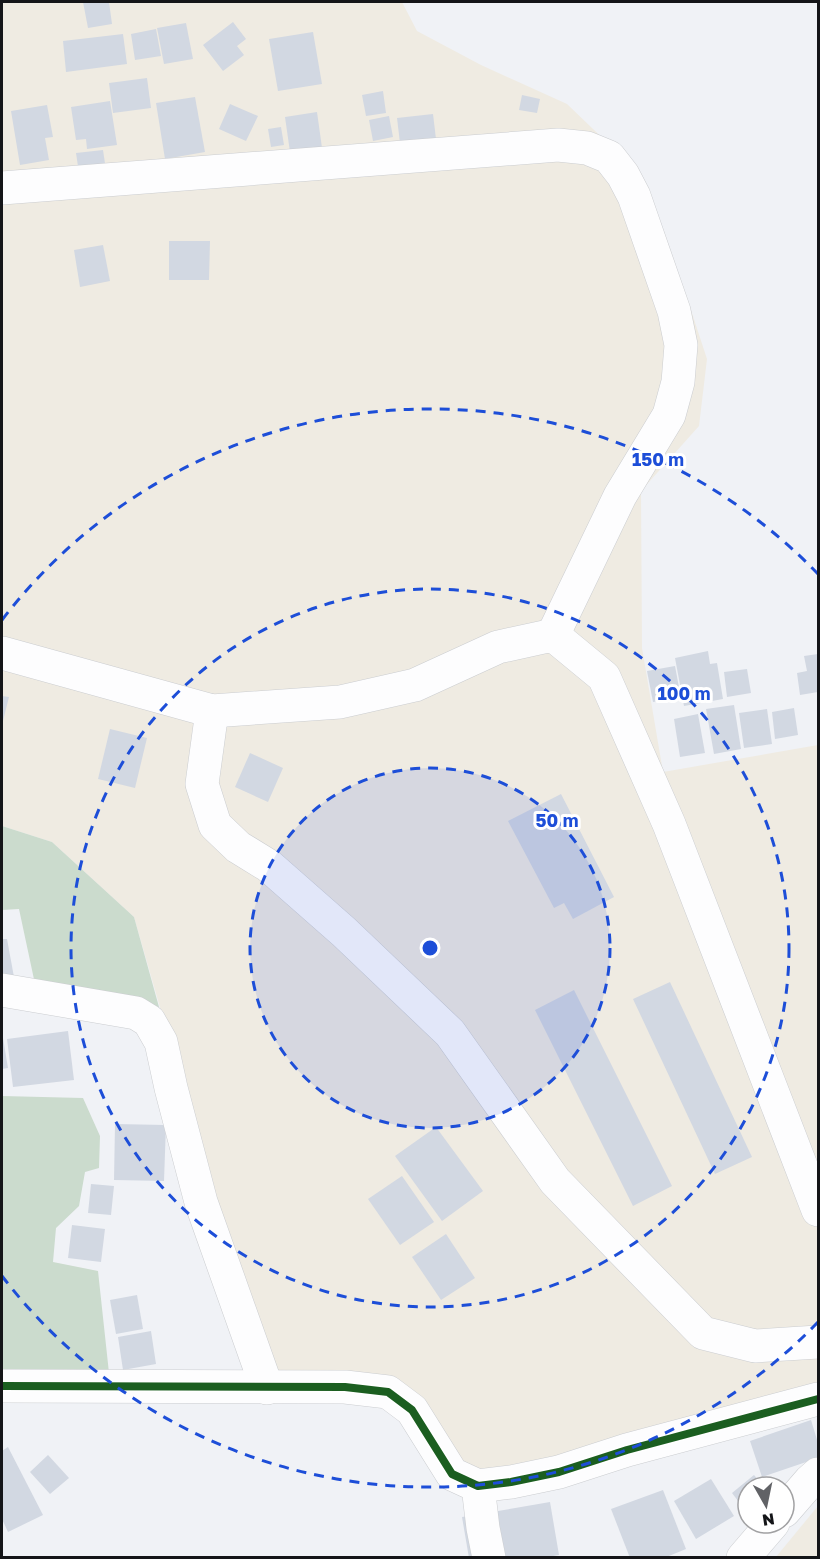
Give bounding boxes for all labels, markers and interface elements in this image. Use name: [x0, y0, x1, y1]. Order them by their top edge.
text: 150 m: [632, 448, 684, 470]
text: 100 m: [658, 682, 710, 704]
text: 50 m: [536, 809, 578, 831]
centre of rings: [420, 938, 440, 958]
north arrow: [736, 1475, 796, 1535]
text: N: [761, 1509, 776, 1531]

